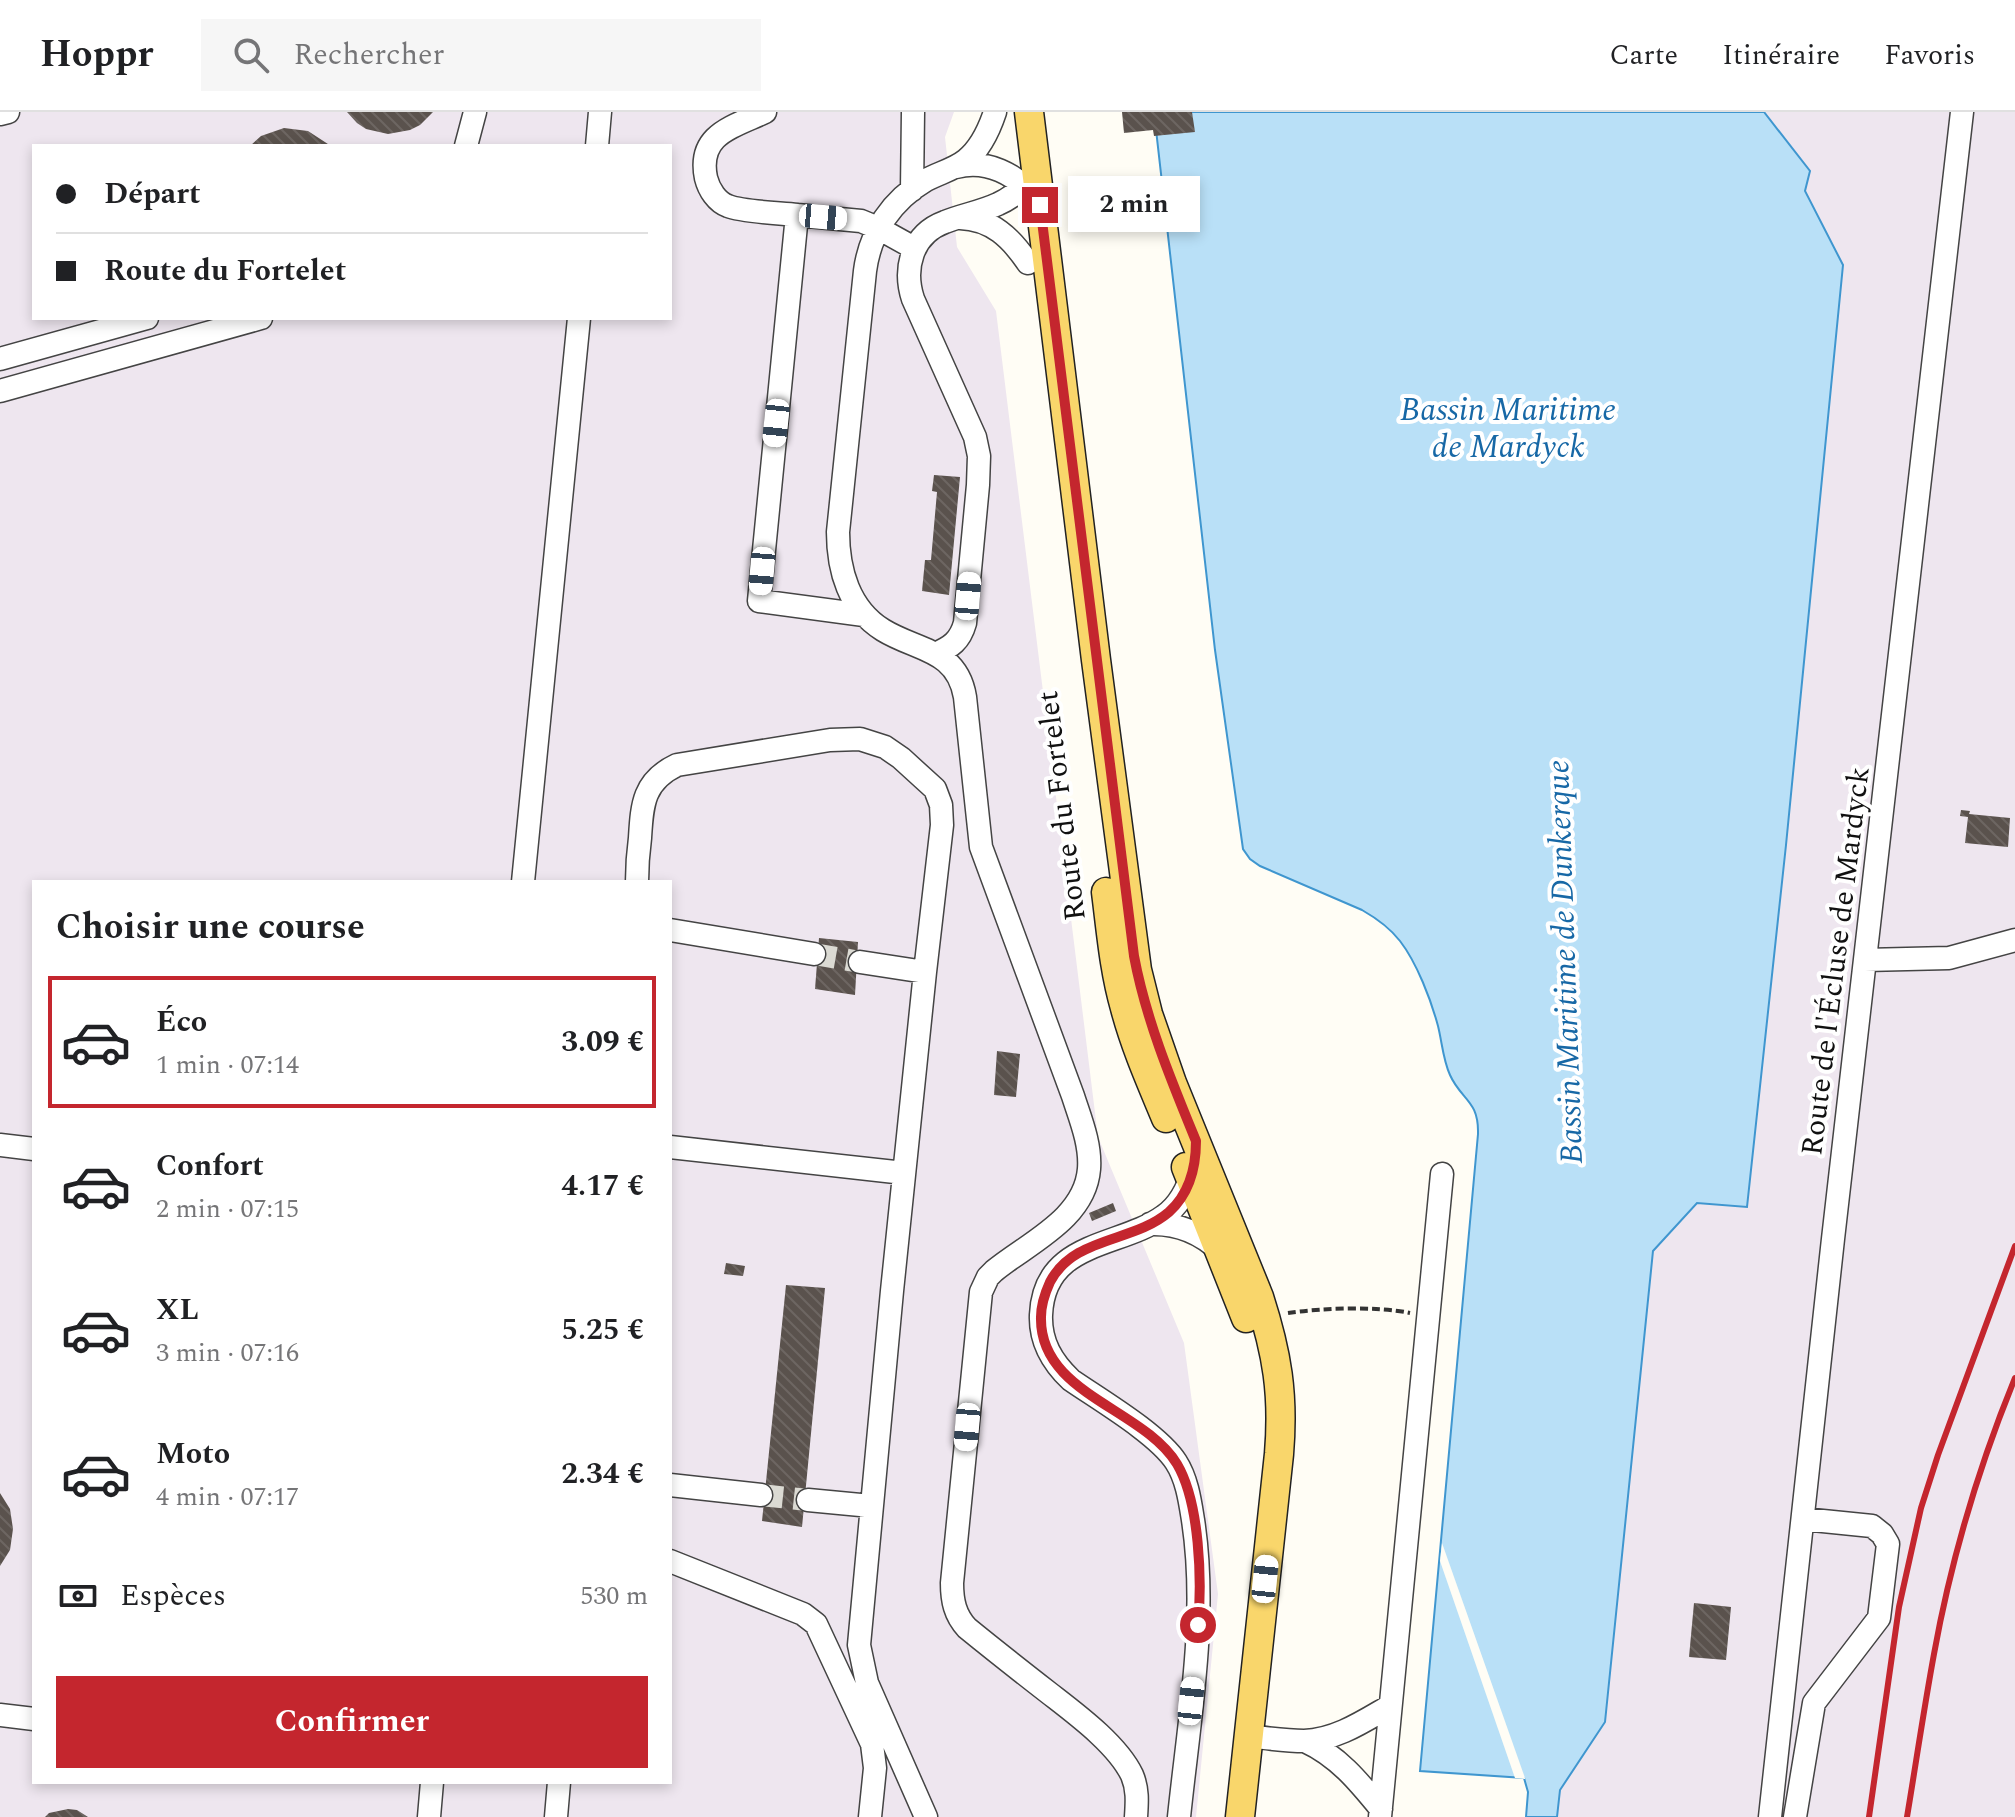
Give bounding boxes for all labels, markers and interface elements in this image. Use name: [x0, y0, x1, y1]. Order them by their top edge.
search box: [201, 19, 761, 91]
text: Hoppr: [40, 26, 153, 84]
text: Rechercher: [293, 32, 444, 78]
icon: search: [229, 33, 273, 77]
text: Carte: [1610, 34, 1678, 77]
text: Itinéraire: [1722, 34, 1840, 77]
text: Favoris: [1884, 34, 1975, 77]
text: Départ: [104, 171, 201, 217]
callout: 2 min: [1068, 177, 1200, 233]
text: 2 min: [1099, 184, 1169, 224]
route end: [1022, 187, 1058, 223]
car: [798, 203, 848, 231]
text: Route du Fortelet: [104, 248, 346, 294]
water label: Bassin Maritime de Mardyck: [1400, 386, 1616, 472]
car: [762, 398, 790, 448]
car: [748, 546, 776, 596]
car: [954, 571, 982, 621]
street label: Route du Fortelet: [1025, 688, 1099, 923]
water label: Bassin Maritime de Dunkerque: [1534, 759, 1597, 1165]
street label: Route de l'Écluse de Mardyck: [1789, 764, 1883, 1158]
text: Choisir une course: [56, 900, 365, 955]
text: Éco: [156, 999, 207, 1045]
icon: car: [60, 1006, 132, 1078]
text: 3.09 €: [561, 1019, 644, 1065]
text: 1 min · 07:14: [156, 1045, 299, 1085]
text: Confort: [156, 1143, 264, 1189]
icon: car: [60, 1150, 132, 1222]
text: 4.17 €: [561, 1163, 644, 1209]
text: 2 min · 07:15: [156, 1189, 299, 1229]
text: XL: [156, 1287, 199, 1333]
icon: car: [60, 1294, 132, 1366]
text: 5.25 €: [561, 1307, 644, 1353]
text: 3 min · 07:16: [156, 1333, 299, 1373]
car: [953, 1402, 981, 1452]
text: Moto: [156, 1431, 230, 1477]
icon: car: [60, 1438, 132, 1510]
text: 2.34 €: [561, 1451, 644, 1497]
text: 4 min · 07:17: [156, 1477, 299, 1517]
car: [1251, 1554, 1279, 1604]
text: Espèces: [120, 1573, 226, 1619]
icon: cash: [56, 1574, 100, 1618]
text: 530 m: [580, 1576, 648, 1616]
route start: [1180, 1607, 1216, 1643]
button: Confirmer: [56, 1676, 648, 1768]
car: [1177, 1676, 1205, 1726]

